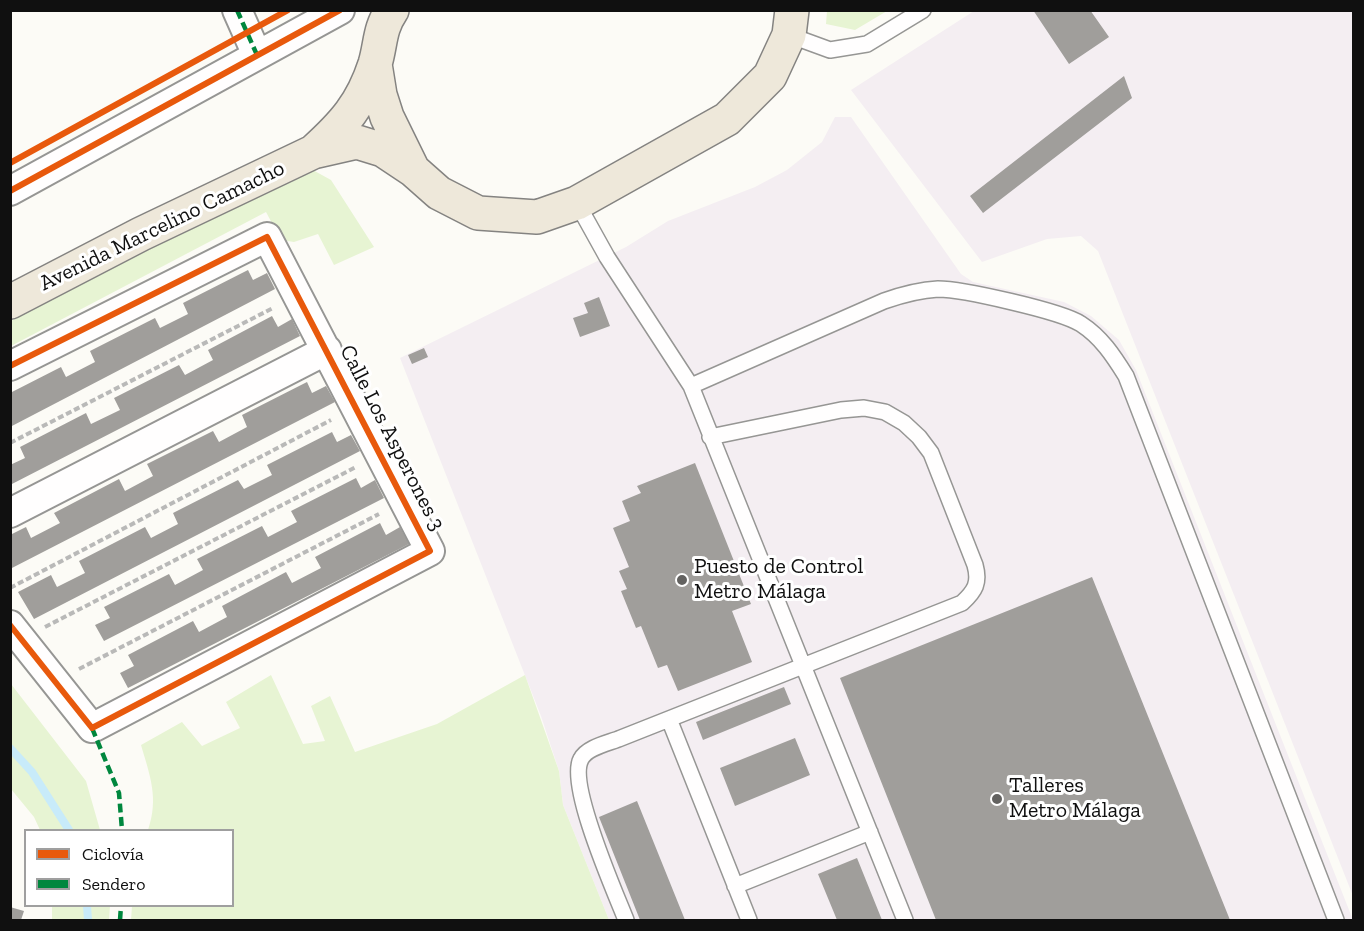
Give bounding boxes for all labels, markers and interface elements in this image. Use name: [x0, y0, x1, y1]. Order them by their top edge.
street label: Avenida Marcelino Camacho: [35, 155, 289, 297]
street label: Calle Los Asperones 3: [334, 341, 450, 535]
place label: Puesto de Control Metro Málaga: [694, 554, 863, 606]
marker: Puesto de Control Metro Málaga: [675, 573, 689, 587]
place label: Talleres Metro Málaga: [1009, 773, 1141, 824]
marker: Talleres Metro Málaga: [990, 792, 1004, 806]
legend: [24, 829, 234, 907]
text: Ciclovía: [82, 843, 144, 865]
text: Sendero: [82, 873, 146, 895]

